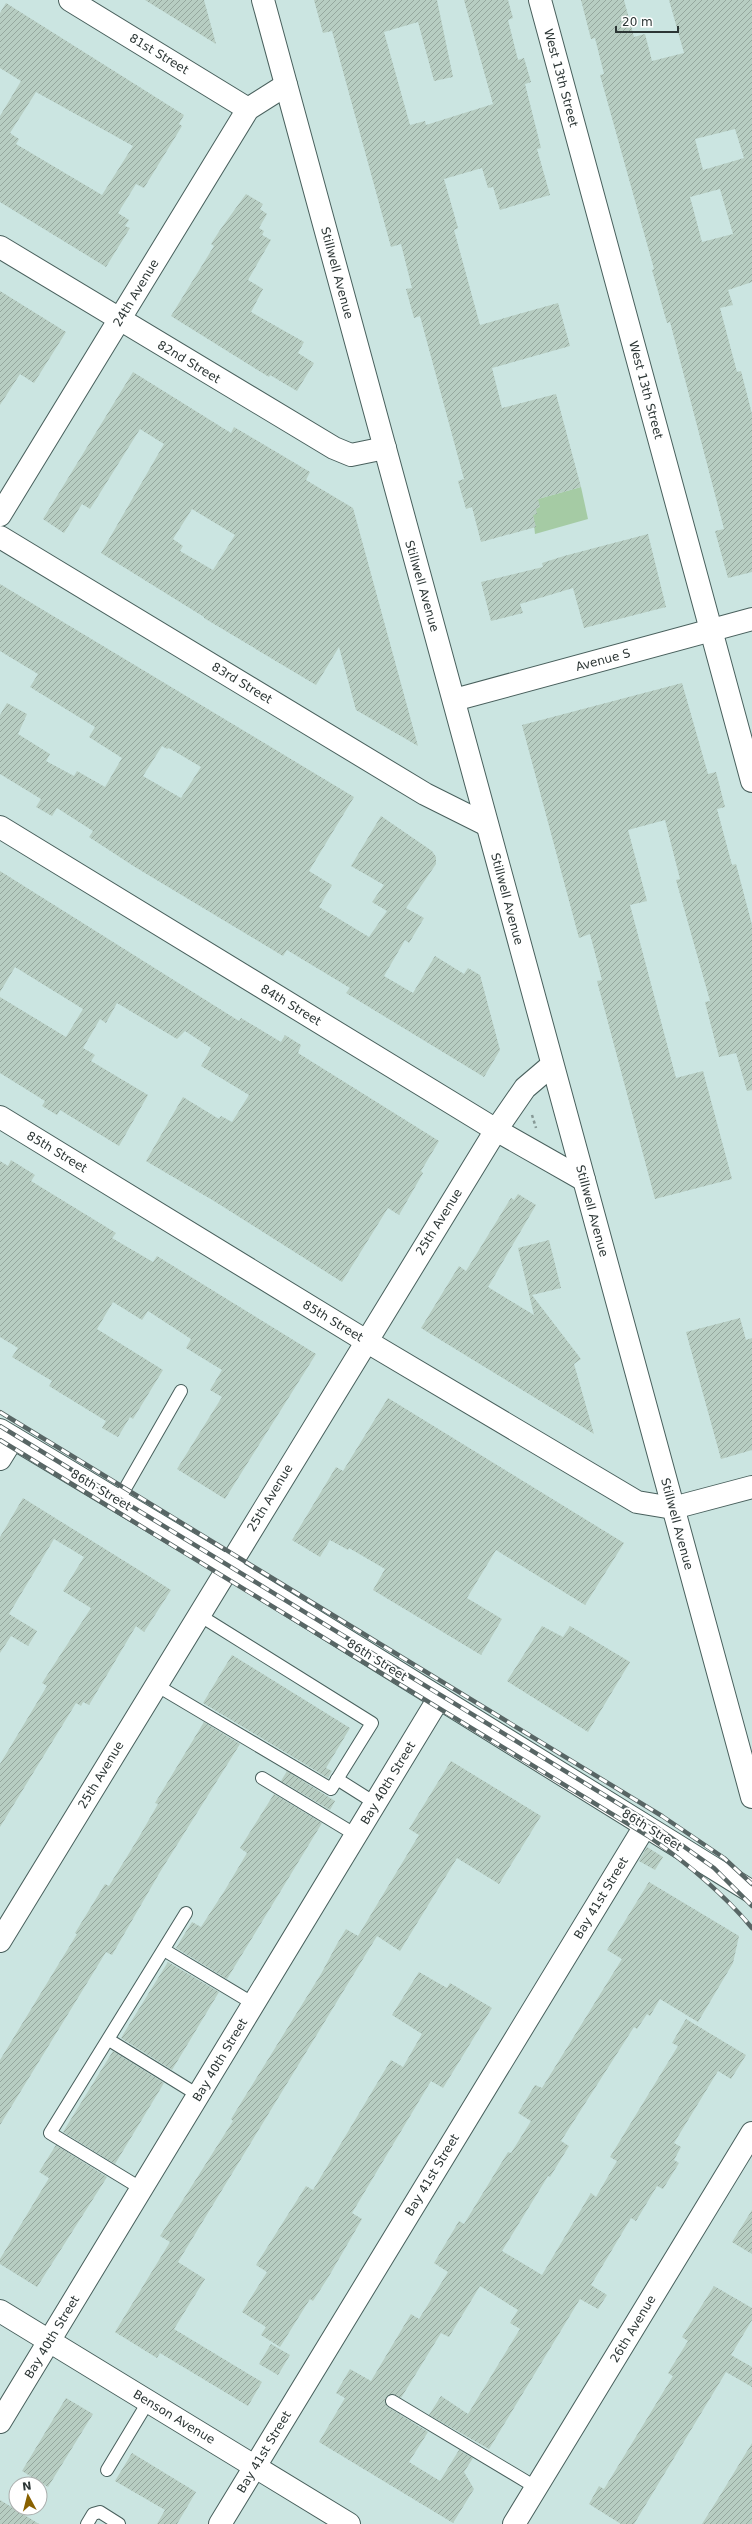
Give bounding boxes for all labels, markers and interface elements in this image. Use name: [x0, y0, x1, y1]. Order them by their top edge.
scale bar: [616, 8, 678, 34]
text: 20 m: [622, 15, 653, 29]
street label: West 13th Street: [541, 27, 581, 129]
street label: 81st Street: [127, 31, 191, 77]
street label: Stillwell Avenue: [318, 226, 356, 320]
street label: 24th Avenue: [110, 257, 162, 329]
street label: 82nd Street: [155, 338, 223, 386]
street label: West 13th Street: [626, 339, 666, 441]
street label: Stillwell Avenue: [402, 539, 442, 633]
street label: Avenue S: [574, 646, 632, 674]
street label: 83rd Street: [209, 660, 275, 707]
street label: Stillwell Avenue: [488, 852, 526, 946]
street label: 84th Street: [258, 982, 324, 1029]
street label: 85th Street: [24, 1129, 90, 1176]
street label: Stillwell Avenue: [573, 1164, 611, 1258]
street label: 25th Avenue: [413, 1186, 465, 1258]
street label: 85th Street: [300, 1298, 366, 1345]
street label: 25th Avenue: [244, 1462, 296, 1534]
street label: 86th Street: [68, 1467, 134, 1514]
street label: Stillwell Avenue: [658, 1477, 696, 1571]
street label: 86th Street: [345, 1636, 410, 1684]
street label: 25th Avenue: [75, 1739, 127, 1811]
street label: Bay 40th Street: [358, 1739, 418, 1827]
street label: 86th Street: [620, 1806, 685, 1854]
street label: Bay 41st Street: [571, 1854, 631, 1941]
street label: Bay 40th Street: [190, 2016, 250, 2104]
street label: Bay 41st Street: [402, 2131, 462, 2218]
street label: Bay 40th Street: [22, 2293, 82, 2381]
street label: 26th Avenue: [607, 2293, 659, 2365]
street label: Benson Avenue: [131, 2387, 217, 2447]
street label: Bay 41st Street: [234, 2408, 294, 2495]
north arrow: [8, 2476, 48, 2516]
text: N: [21, 2480, 32, 2494]

